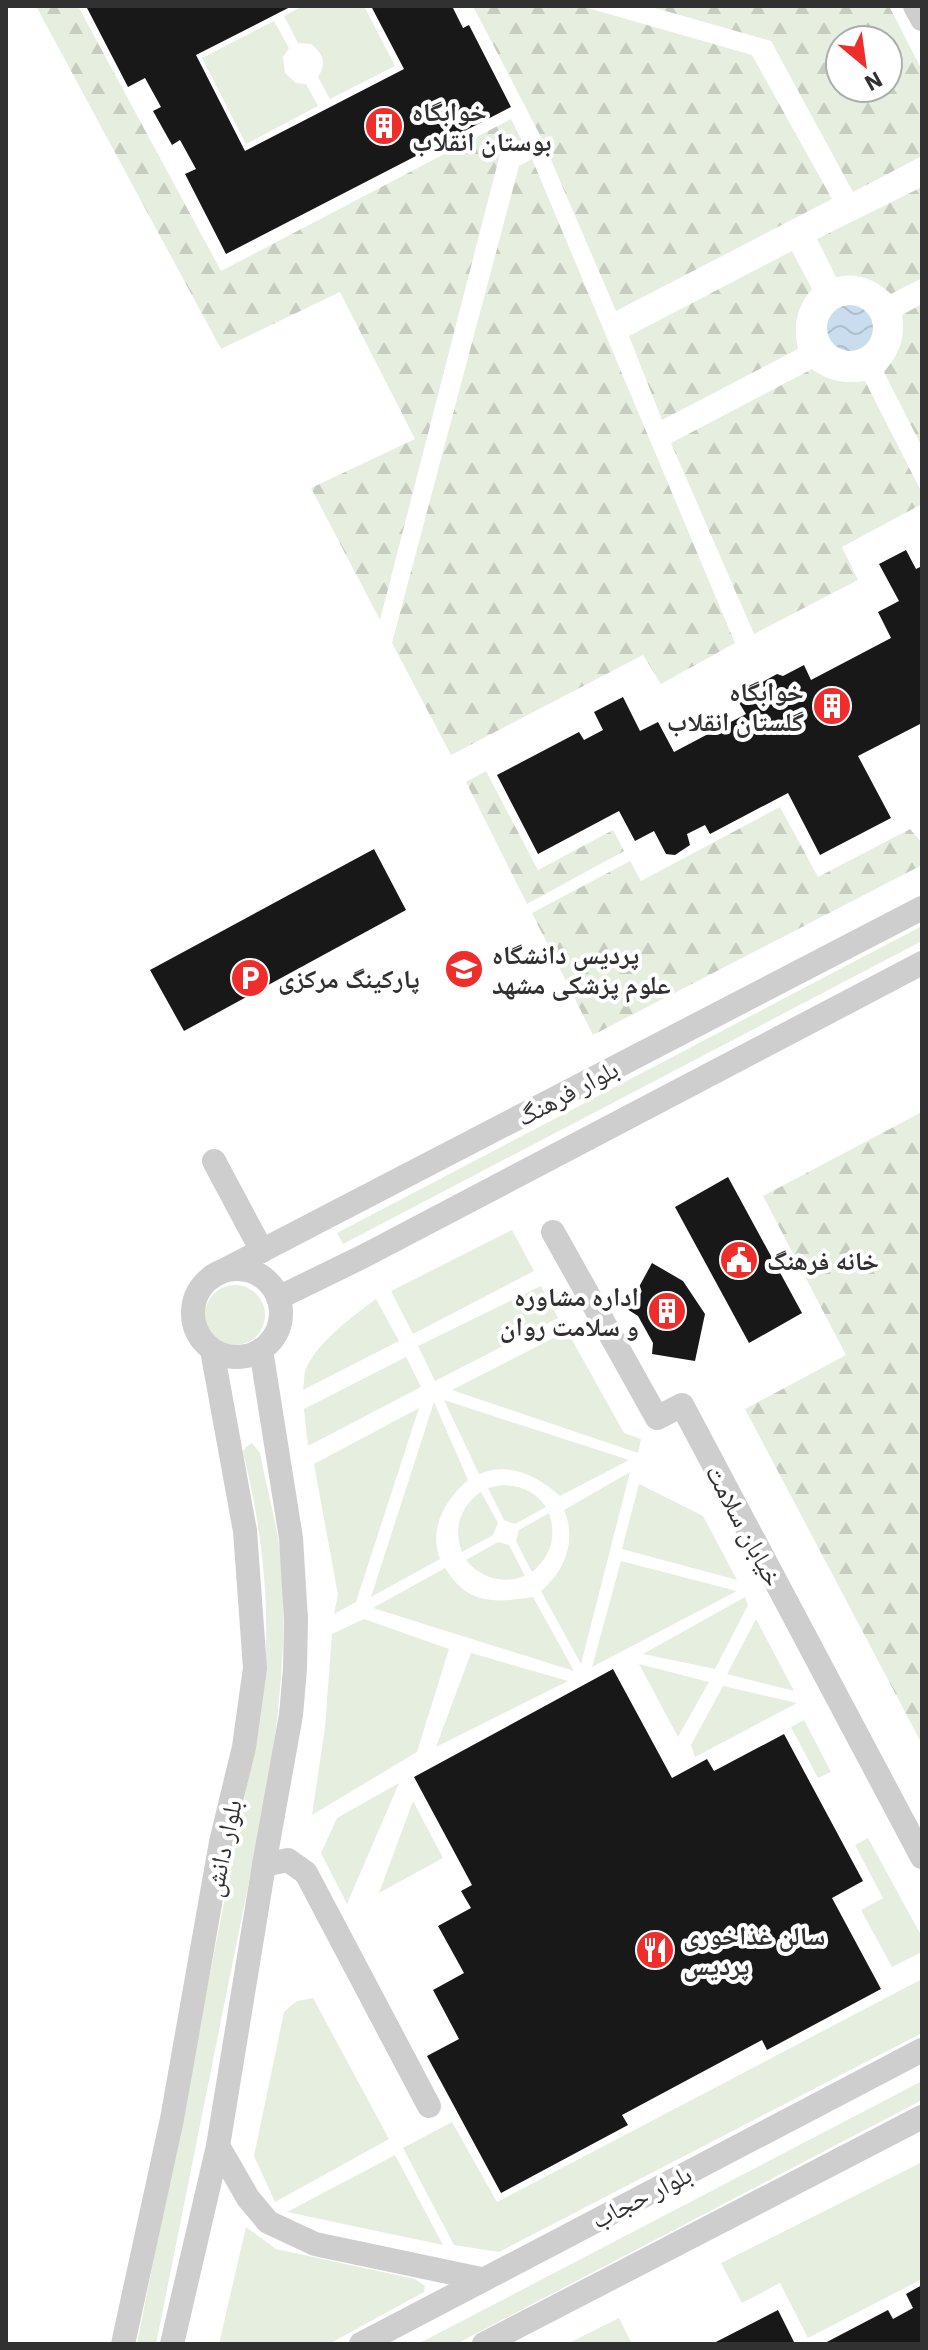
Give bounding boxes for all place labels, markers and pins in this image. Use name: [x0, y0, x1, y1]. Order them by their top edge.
place label: خوابگاه بوستان انقلاب: [412, 94, 551, 158]
building icon: خوابگاه بوستان انقلاب: [363, 105, 405, 147]
place label: خوابگاه گلستان انقلاب: [667, 674, 804, 738]
building icon: خوابگاه گلستان انقلاب: [811, 685, 853, 727]
place label: پردیس دانشگاه علوم پزشکی مشهد: [492, 937, 671, 1003]
school or university icon: پردیس دانشگاه علوم پزشکی مشهد: [443, 948, 485, 990]
parking icon: پارکینگ مرکزی: [229, 957, 271, 999]
place label: پارکینگ مرکزی: [278, 961, 420, 995]
public building icon: خانه فرهنگ: [718, 1239, 760, 1281]
place label: خانه فرهنگ: [767, 1243, 879, 1277]
place label: اداره مشاوره و سلامت روان: [500, 1279, 639, 1343]
building icon: اداره مشاوره و سلامت روان: [646, 1290, 688, 1332]
place label: سالن غذاخوری پردیس: [683, 1918, 825, 1982]
restaurant icon: سالن غذاخوری پردیس: [634, 1929, 676, 1971]

